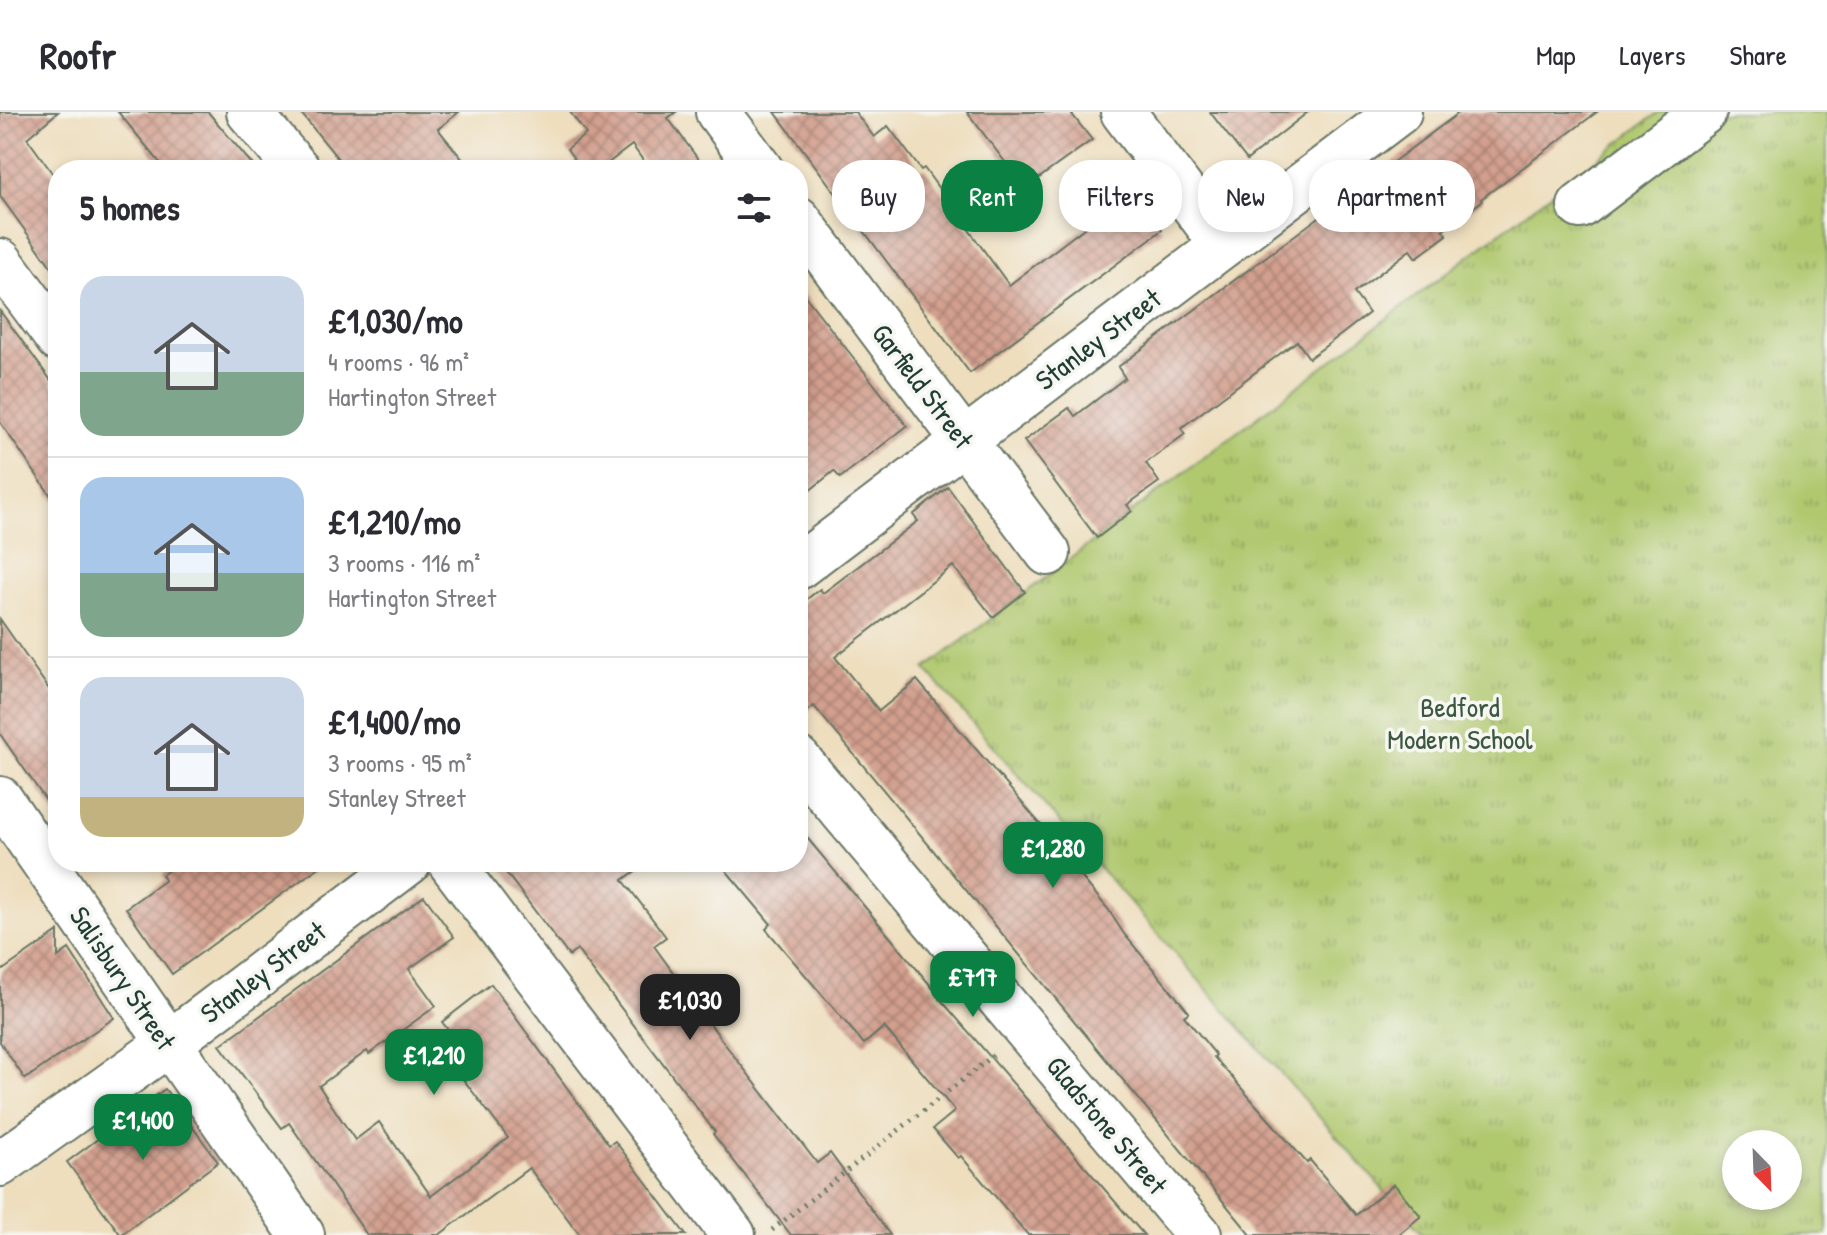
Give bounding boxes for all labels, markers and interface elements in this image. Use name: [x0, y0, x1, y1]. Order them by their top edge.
text: Roofr: [40, 29, 116, 81]
text: Map: [1536, 36, 1576, 74]
text: Layers: [1620, 36, 1685, 74]
text: Share: [1729, 36, 1787, 74]
chip: Buy: [832, 160, 925, 232]
chip: Rent: [941, 160, 1043, 232]
chip: Filters: [1059, 160, 1182, 232]
chip: New: [1198, 160, 1293, 232]
chip: Apartment: [1309, 160, 1475, 232]
text: 5 homes: [80, 185, 180, 231]
icon: filters: [732, 186, 776, 230]
street label: Stanley Street: [1027, 279, 1169, 399]
text: £1,030/mo: [328, 298, 463, 344]
icon: home: [144, 308, 240, 404]
street label: Garfield Street: [863, 316, 983, 457]
text: 4 rooms · 96 m²: [328, 344, 469, 379]
text: Hartington Street: [328, 379, 496, 414]
text: £1,210/mo: [328, 499, 461, 545]
icon: home: [144, 509, 240, 605]
text: 3 rooms · 116 m²: [328, 545, 480, 580]
text: Hartington Street: [328, 580, 496, 615]
park label: Bedford Modern School: [1387, 688, 1533, 758]
text: £1,400/mo: [328, 699, 460, 745]
icon: home: [144, 709, 240, 805]
text: 3 rooms · 95 m²: [328, 745, 472, 780]
text: Stanley Street: [328, 780, 466, 815]
pin: £1,280: [988, 822, 1118, 890]
text: £1,280: [1021, 830, 1085, 865]
street label: Salisbury Street: [61, 899, 185, 1057]
street label: Stanley Street: [192, 912, 334, 1032]
pin: £717: [926, 951, 1020, 1019]
text: £717: [948, 959, 998, 994]
pin: £1,030: [625, 974, 755, 1042]
text: £1,030: [658, 982, 722, 1017]
pin: £1,210: [369, 1029, 499, 1097]
text: £1,210: [403, 1037, 465, 1072]
street label: Gladstone Street: [1038, 1048, 1176, 1203]
pin: £1,400: [78, 1094, 208, 1162]
text: £1,400: [112, 1102, 174, 1137]
north arrow: [1722, 1130, 1802, 1210]
map controls: [1722, 1130, 1802, 1210]

